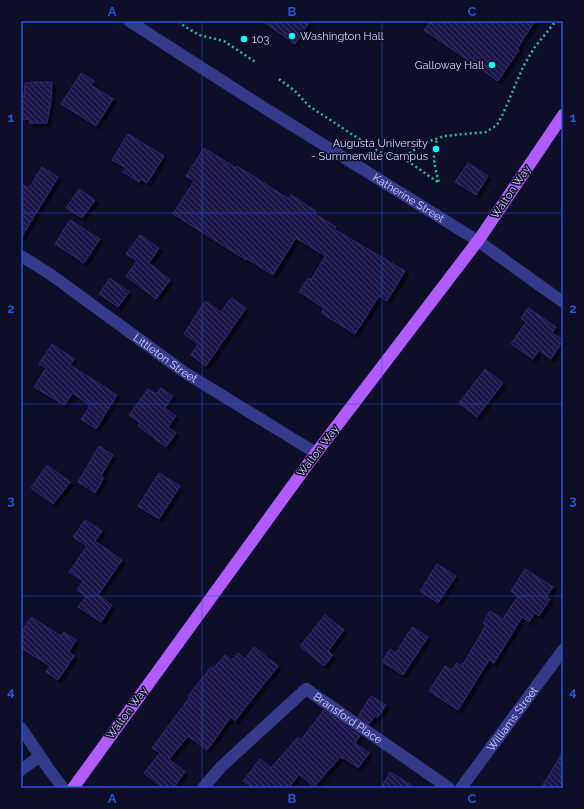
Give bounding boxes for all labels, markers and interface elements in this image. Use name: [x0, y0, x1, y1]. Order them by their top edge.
text: A: [108, 4, 117, 19]
text: B: [288, 4, 297, 19]
text: C: [468, 4, 477, 19]
place label: Washington Hall: [300, 30, 384, 43]
marker: Washington Hall: [287, 31, 297, 41]
place label: 103: [252, 33, 269, 46]
marker: 103: [239, 34, 249, 44]
place label: Galloway Hall: [415, 59, 484, 72]
marker: Galloway Hall: [487, 60, 497, 70]
text: 1: [8, 110, 15, 125]
text: 1: [570, 110, 577, 125]
place label: Augusta University - Summerville Campus: [311, 137, 428, 163]
marker: Augusta University - Summerville Campus: [431, 144, 441, 154]
street label: Walton Way: [488, 163, 534, 221]
street label: Katherine Street: [370, 171, 447, 225]
text: 2: [7, 301, 15, 316]
text: 2: [569, 301, 577, 316]
street label: Littleton Street: [131, 331, 200, 385]
street label: Walton Way: [294, 422, 342, 480]
text: 3: [7, 493, 15, 508]
text: 3: [569, 493, 577, 508]
text: 4: [7, 684, 15, 699]
street label: Walton Way: [104, 684, 150, 742]
street label: Williams Street: [484, 684, 540, 754]
text: 4: [569, 684, 577, 699]
street label: Bransford Place: [311, 690, 385, 747]
text: A: [108, 791, 117, 806]
text: B: [288, 791, 297, 806]
text: C: [468, 791, 477, 806]

